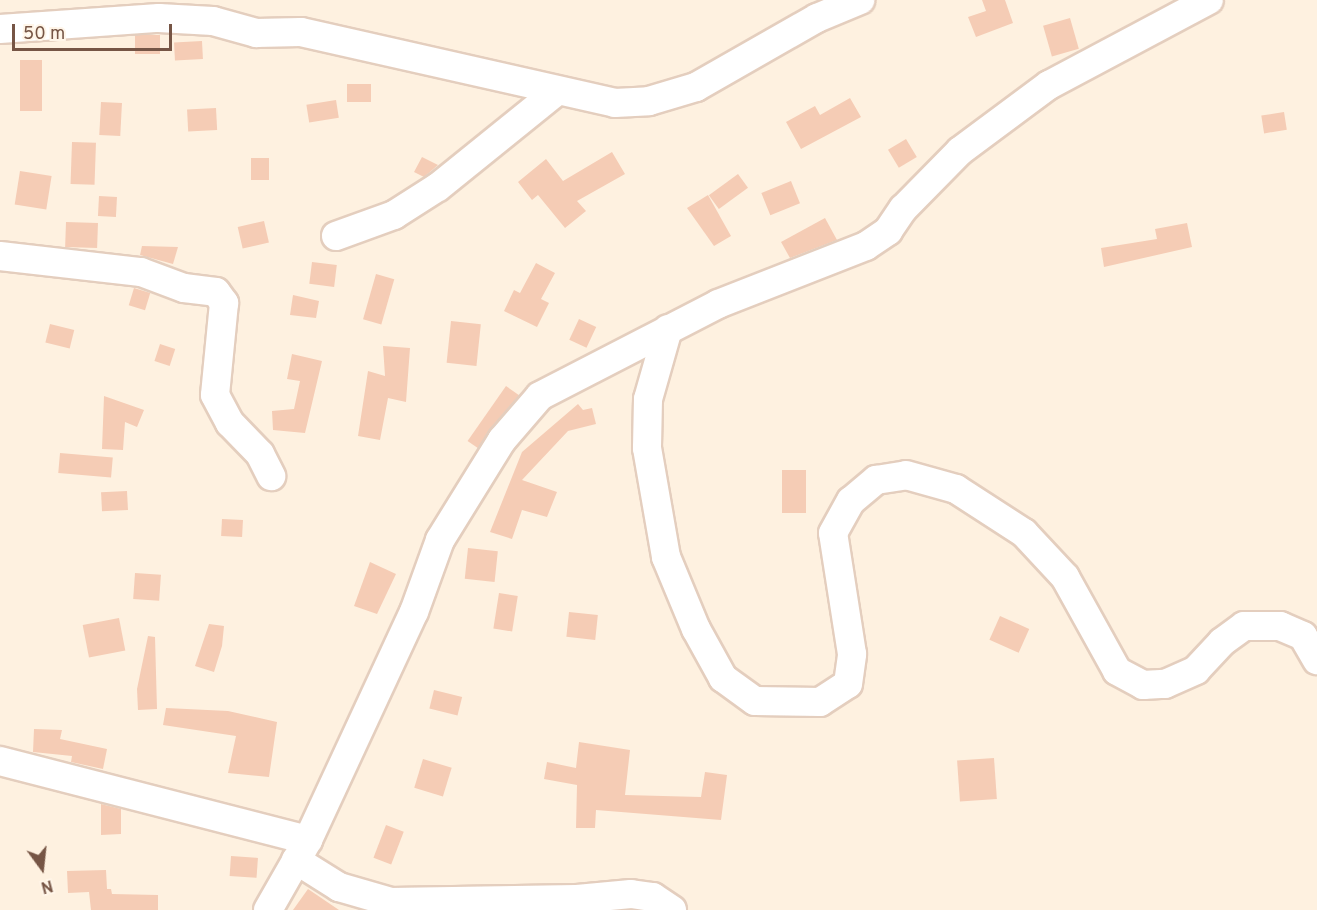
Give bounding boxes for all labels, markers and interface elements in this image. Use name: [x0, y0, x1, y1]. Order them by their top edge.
scale bar: [15, 12, 176, 50]
text: 50 m: [23, 23, 65, 46]
north arrow: [12, 838, 72, 898]
text: N: [39, 874, 55, 897]

